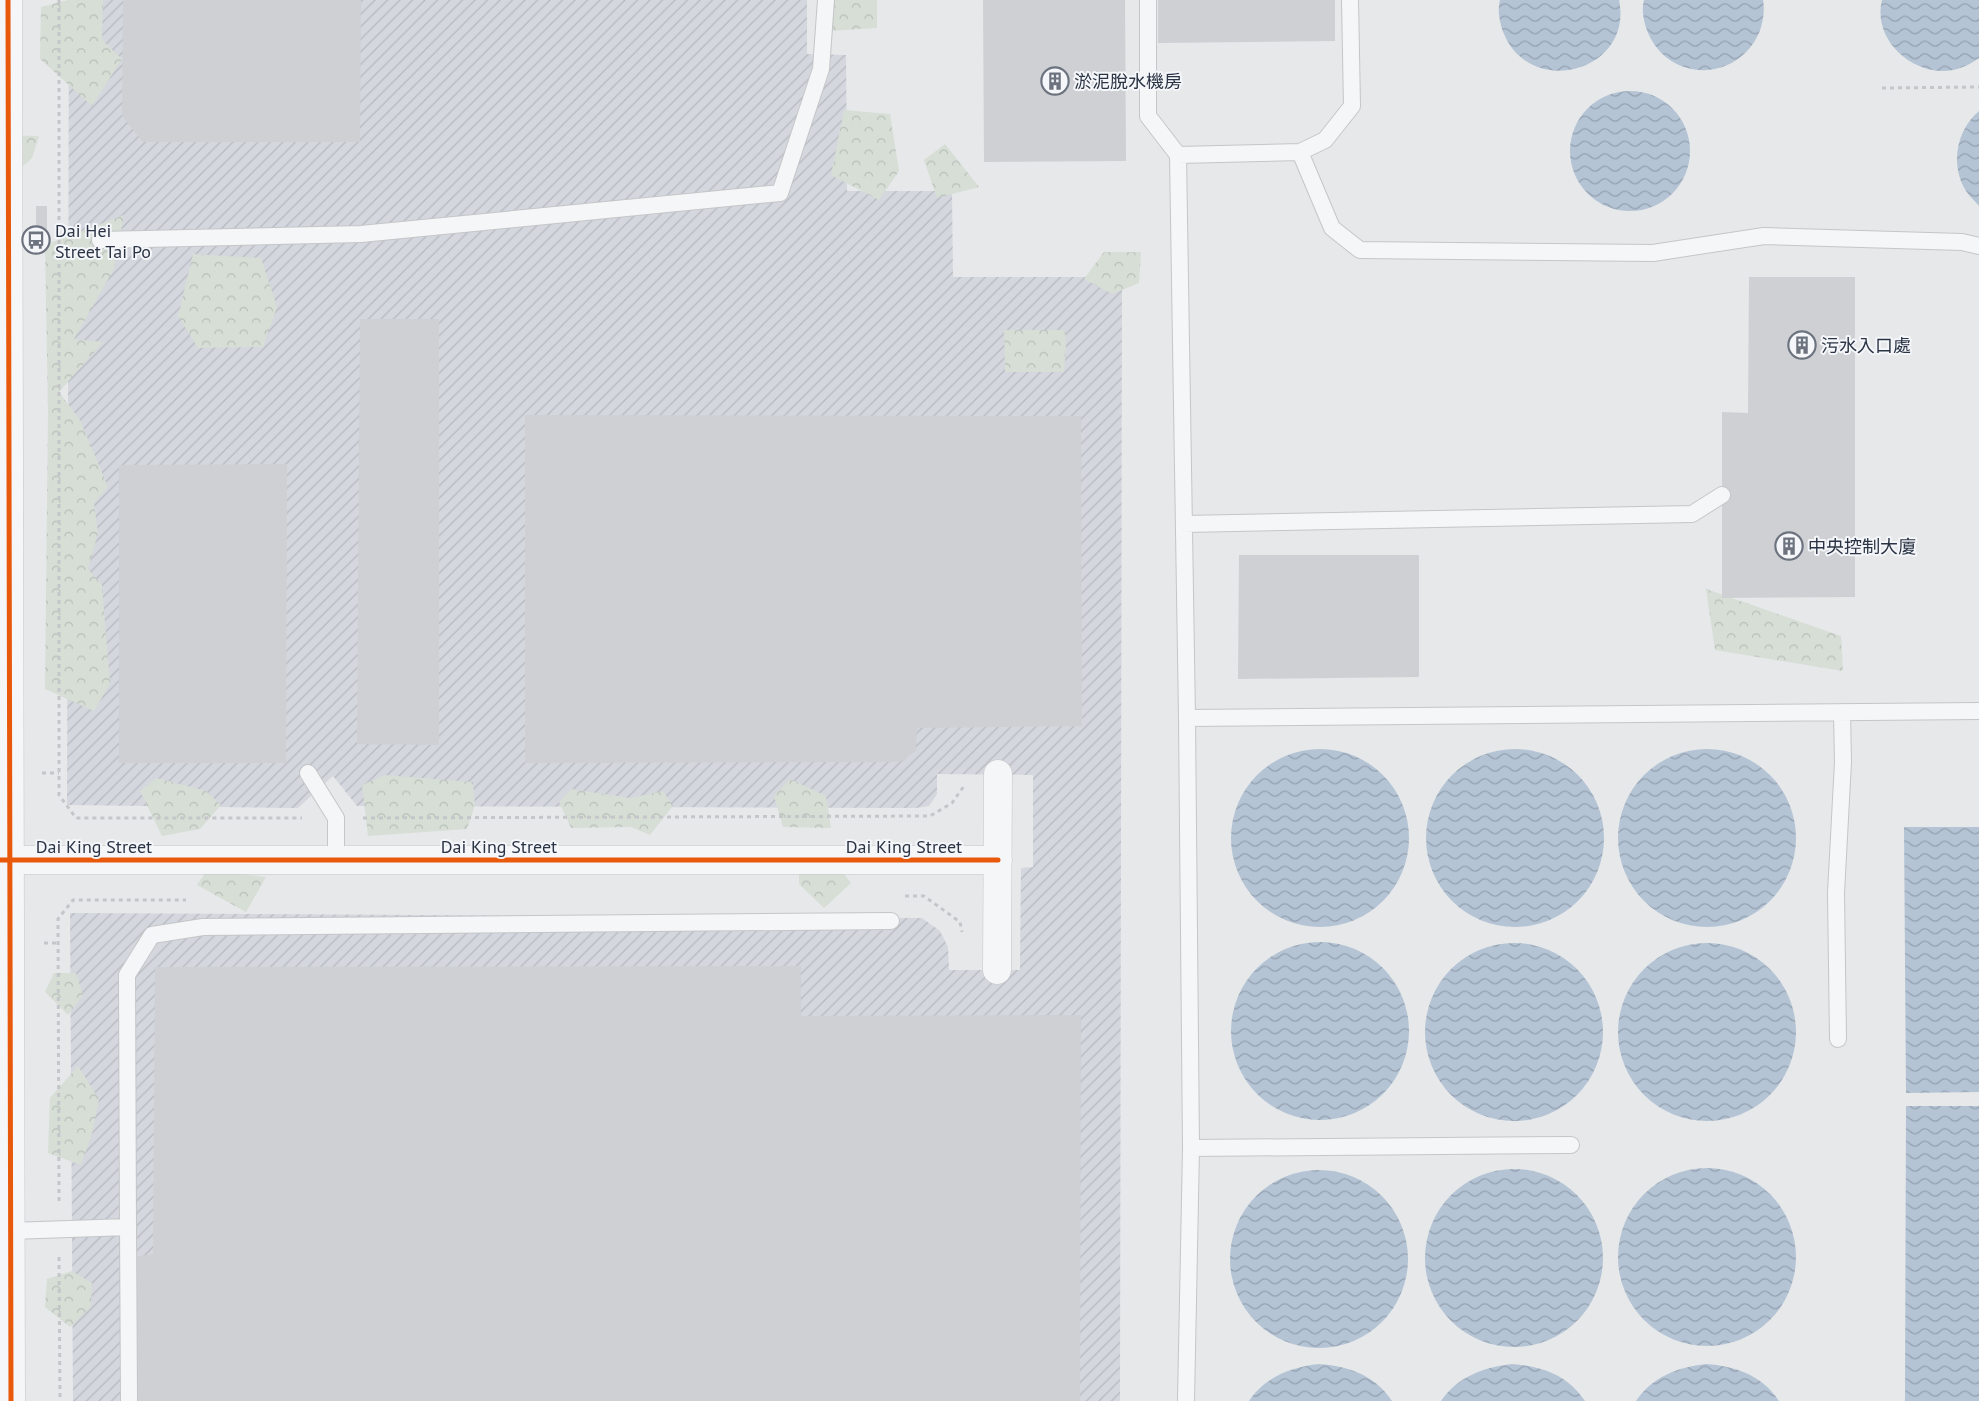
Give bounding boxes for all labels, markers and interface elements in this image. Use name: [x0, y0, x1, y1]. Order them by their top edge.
building icon: 淤泥脫水機房: [1040, 66, 1070, 96]
place label: 淤泥脫水機房: [1074, 70, 1182, 93]
place label: Dai Hei Street Tai Po: [55, 219, 151, 263]
bus stop icon: Dai Hei Street Tai Po: [21, 225, 51, 255]
building icon: 污水入口處: [1787, 330, 1817, 360]
place label: 污水入口處: [1821, 334, 1911, 357]
building icon: 中央控制大廈: [1774, 531, 1804, 561]
place label: 中央控制大廈: [1808, 535, 1916, 558]
street label: Dai King Street: [36, 835, 152, 858]
street label: Dai King Street: [441, 835, 557, 858]
street label: Dai King Street: [846, 835, 962, 858]

